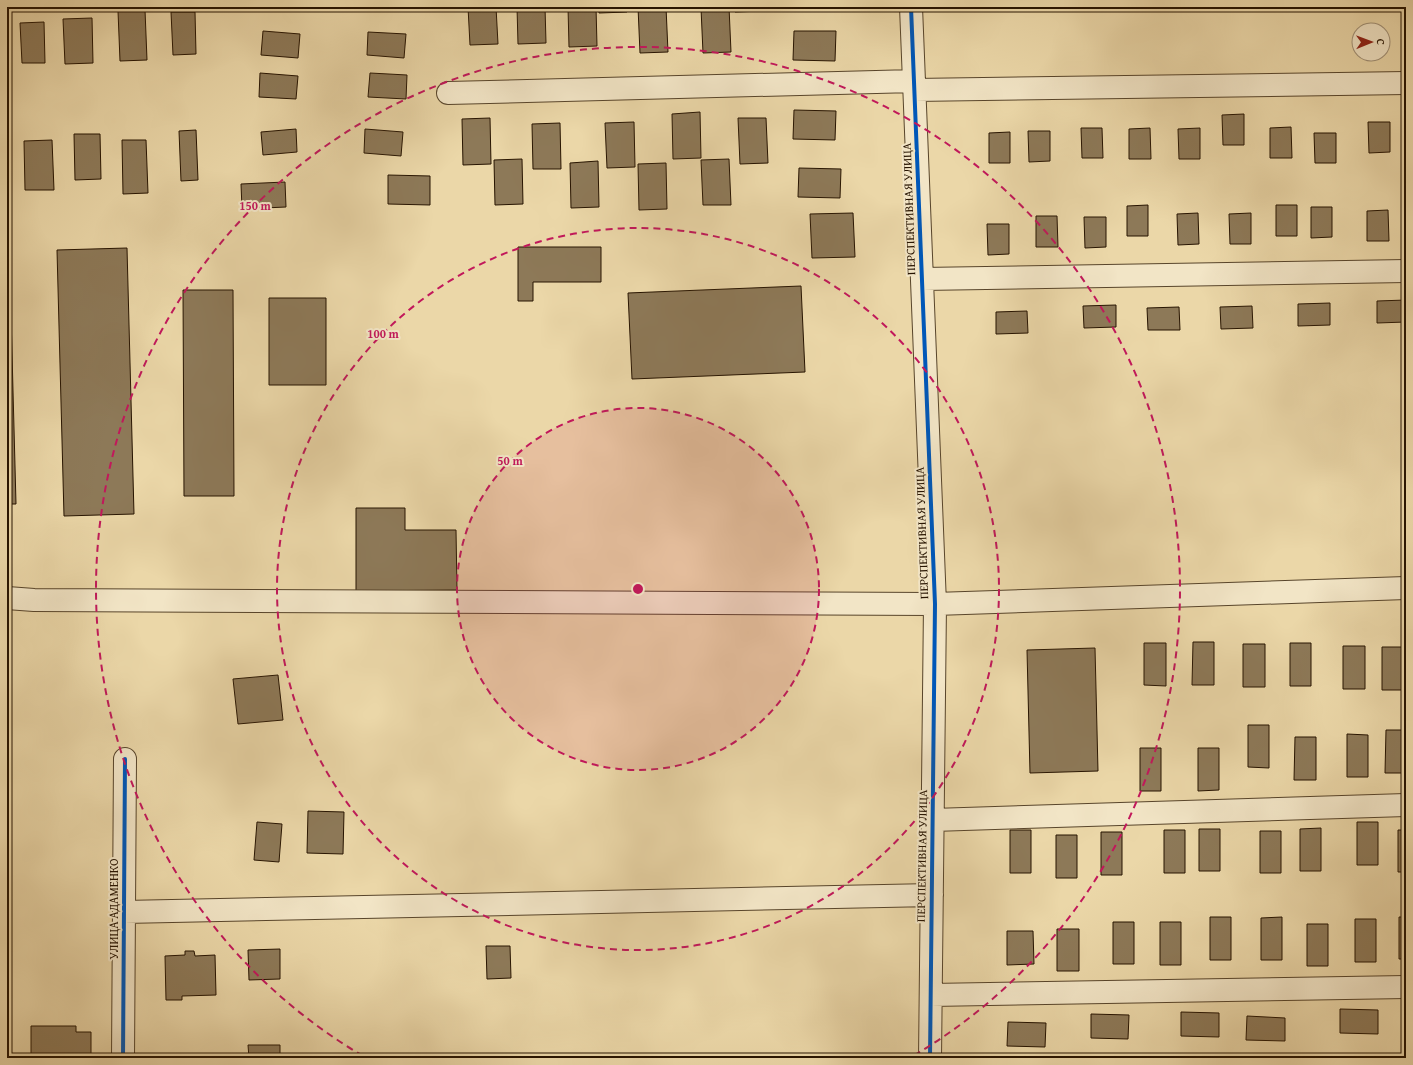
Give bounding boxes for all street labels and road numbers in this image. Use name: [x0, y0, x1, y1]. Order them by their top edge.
street label: ПЕРСПЕКТИВНАЯ УЛИЦА: [898, 142, 919, 276]
street label: ПЕРСПЕКТИВНАЯ УЛИЦА: [911, 466, 932, 600]
street label: ПЕРСПЕКТИВНАЯ УЛИЦА: [912, 789, 931, 922]
street label: УЛИЦА АДАМЕНКО: [105, 858, 122, 960]

